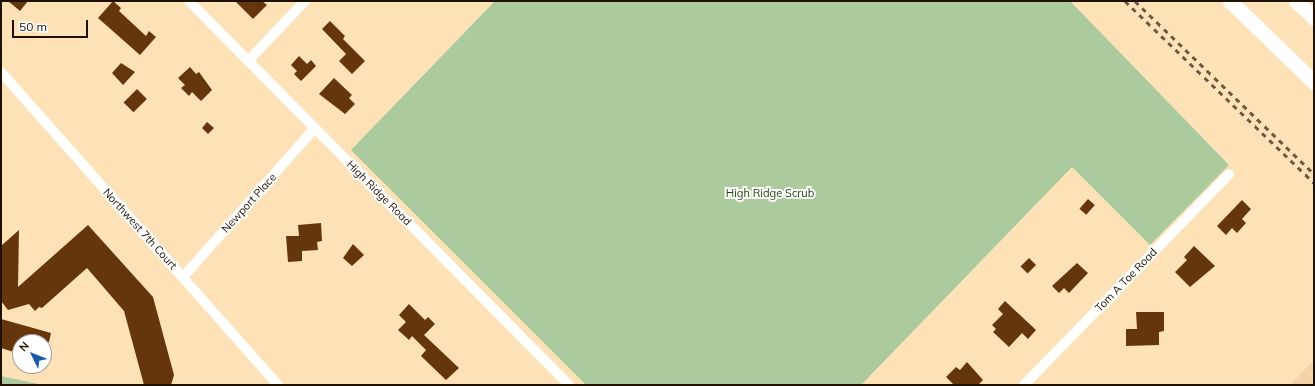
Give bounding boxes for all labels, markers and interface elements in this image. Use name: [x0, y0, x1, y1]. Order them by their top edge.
scale bar: [14, 12, 90, 38]
text: 50 m: [19, 19, 47, 34]
street label: High Ridge Road: [344, 158, 414, 228]
street label: Newport Place: [219, 171, 279, 235]
street label: Northwest 7th Court: [100, 186, 180, 272]
park label: High Ridge Scrub: [726, 186, 814, 200]
street label: Tom A Toe Road: [1092, 245, 1160, 315]
north arrow: [12, 334, 52, 374]
text: N: [16, 339, 32, 354]

